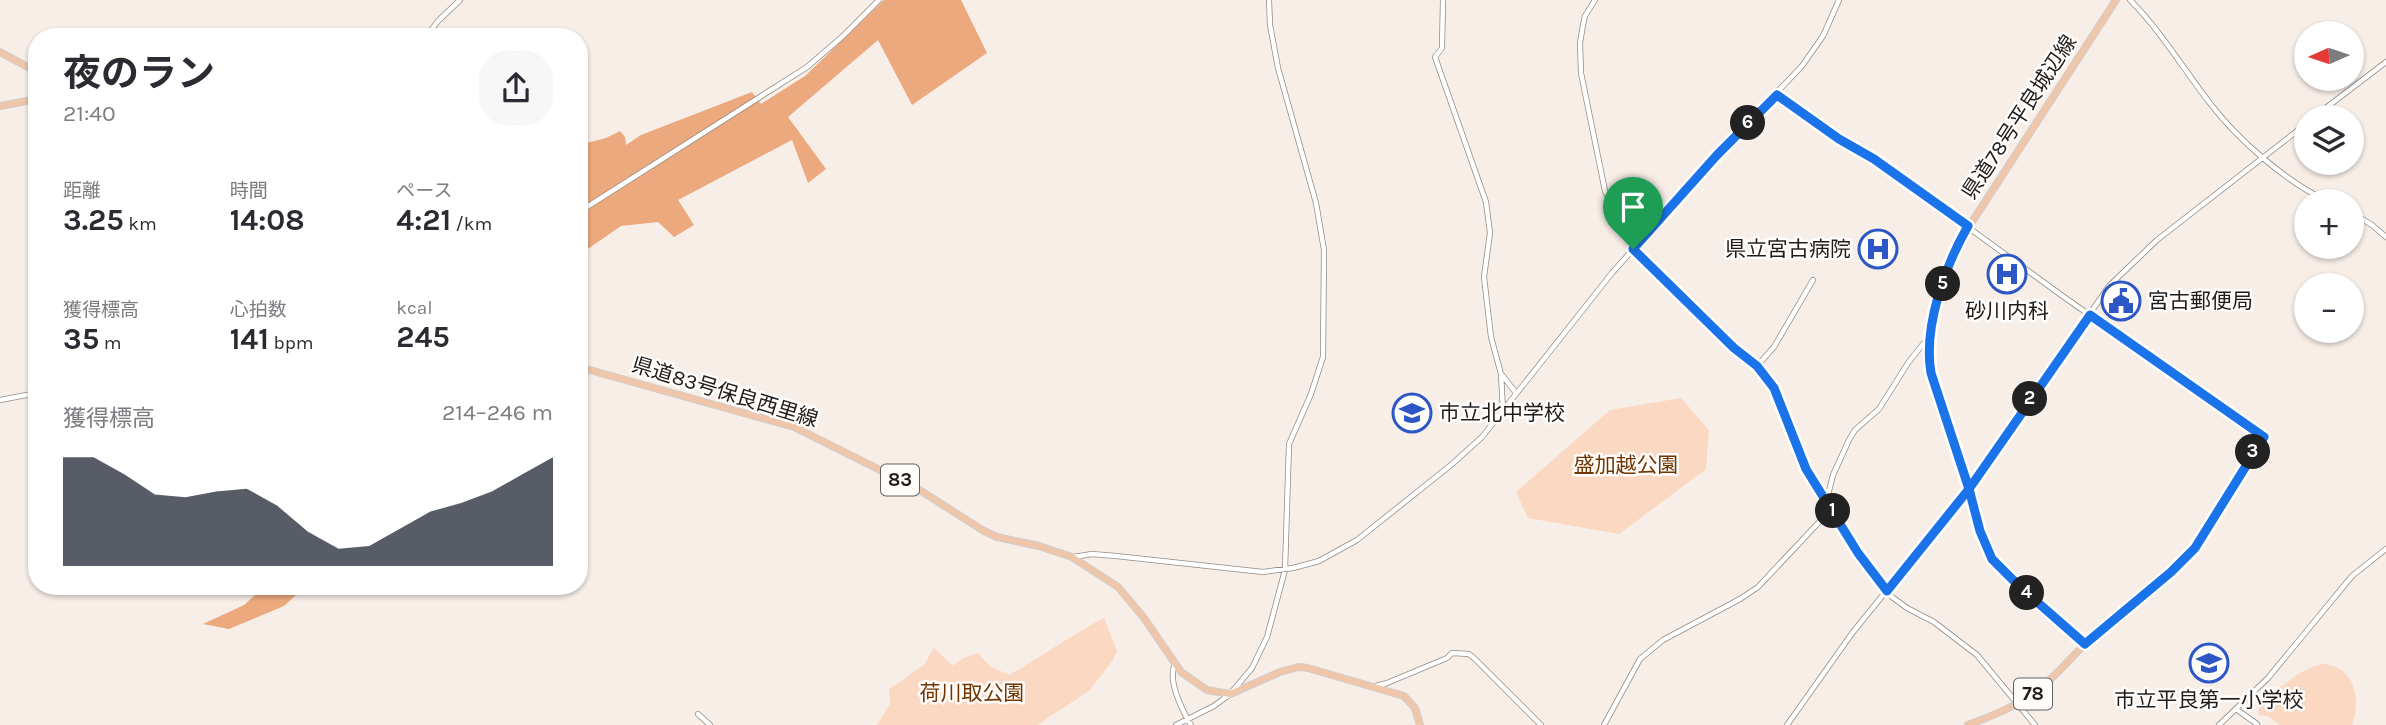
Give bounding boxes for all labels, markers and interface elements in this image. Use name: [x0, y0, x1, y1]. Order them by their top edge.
north arrow: [2294, 21, 2364, 91]
map controls: [2294, 21, 2364, 343]
street label: 県道78号平良城辺線: [1957, 30, 2081, 204]
text: 夜のラン: [63, 51, 215, 96]
button: share: [479, 51, 553, 125]
text: 21:40: [63, 100, 116, 127]
button: layers: [2294, 105, 2364, 175]
pin: 6: [1730, 106, 1766, 140]
text: 6: [1742, 111, 1753, 133]
pin: [1603, 177, 1663, 249]
text: 距離: [63, 180, 101, 202]
text: 時間: [230, 180, 268, 202]
text: ペース: [396, 180, 452, 202]
icon: arrive: [1614, 188, 1652, 226]
button: +: [2294, 189, 2364, 259]
text: 3.25: [63, 202, 124, 238]
text: 14:08: [230, 202, 305, 238]
text: 4:21: [396, 202, 451, 238]
text: km: [124, 213, 157, 235]
text: /km: [451, 213, 492, 235]
hospital icon: 県立宮古病院: [1857, 228, 1899, 270]
place label: 県立宮古病院: [1725, 237, 1851, 261]
hospital icon: 砂川内科: [1986, 253, 2028, 295]
pin: 5: [1926, 266, 1960, 302]
text: 5: [1937, 272, 1948, 294]
button: −: [2294, 273, 2364, 343]
public building icon: 宮古郵便局: [2100, 280, 2142, 322]
place label: 宮古郵便局: [2148, 289, 2253, 313]
text: kcal: [396, 297, 433, 319]
text: 獲得標高: [63, 299, 139, 321]
text: 心拍数: [230, 299, 287, 321]
place label: 砂川内科: [1965, 299, 2049, 323]
text: 245: [396, 319, 450, 355]
text: 35: [63, 321, 99, 357]
text: 141: [230, 321, 269, 357]
text: m: [99, 332, 121, 354]
text: bpm: [269, 332, 314, 354]
street label: 県道83号保良西里線: [629, 352, 821, 432]
pin: 2: [2012, 382, 2048, 416]
text: 2: [2024, 387, 2035, 409]
school or university icon: 市立北中学校: [1391, 392, 1433, 434]
text: 214–246 m: [442, 399, 553, 426]
place label: 市立北中学校: [1439, 401, 1565, 425]
text: 獲得標高: [63, 405, 155, 432]
pin: 3: [2236, 434, 2270, 470]
text: 3: [2247, 440, 2258, 462]
park label: 盛加越公園: [1574, 453, 1679, 477]
road number: 83: [881, 464, 919, 495]
pin: 1: [1815, 494, 1850, 528]
text: 1: [1829, 499, 1836, 521]
pin: 4: [2010, 576, 2044, 610]
text: 4: [2021, 581, 2032, 603]
school or university icon: 市立平良第一小学校: [2188, 642, 2230, 684]
road number: 78: [2014, 678, 2052, 709]
park label: 荷川取公園: [920, 681, 1025, 705]
place label: 市立平良第一小学校: [2115, 688, 2304, 712]

